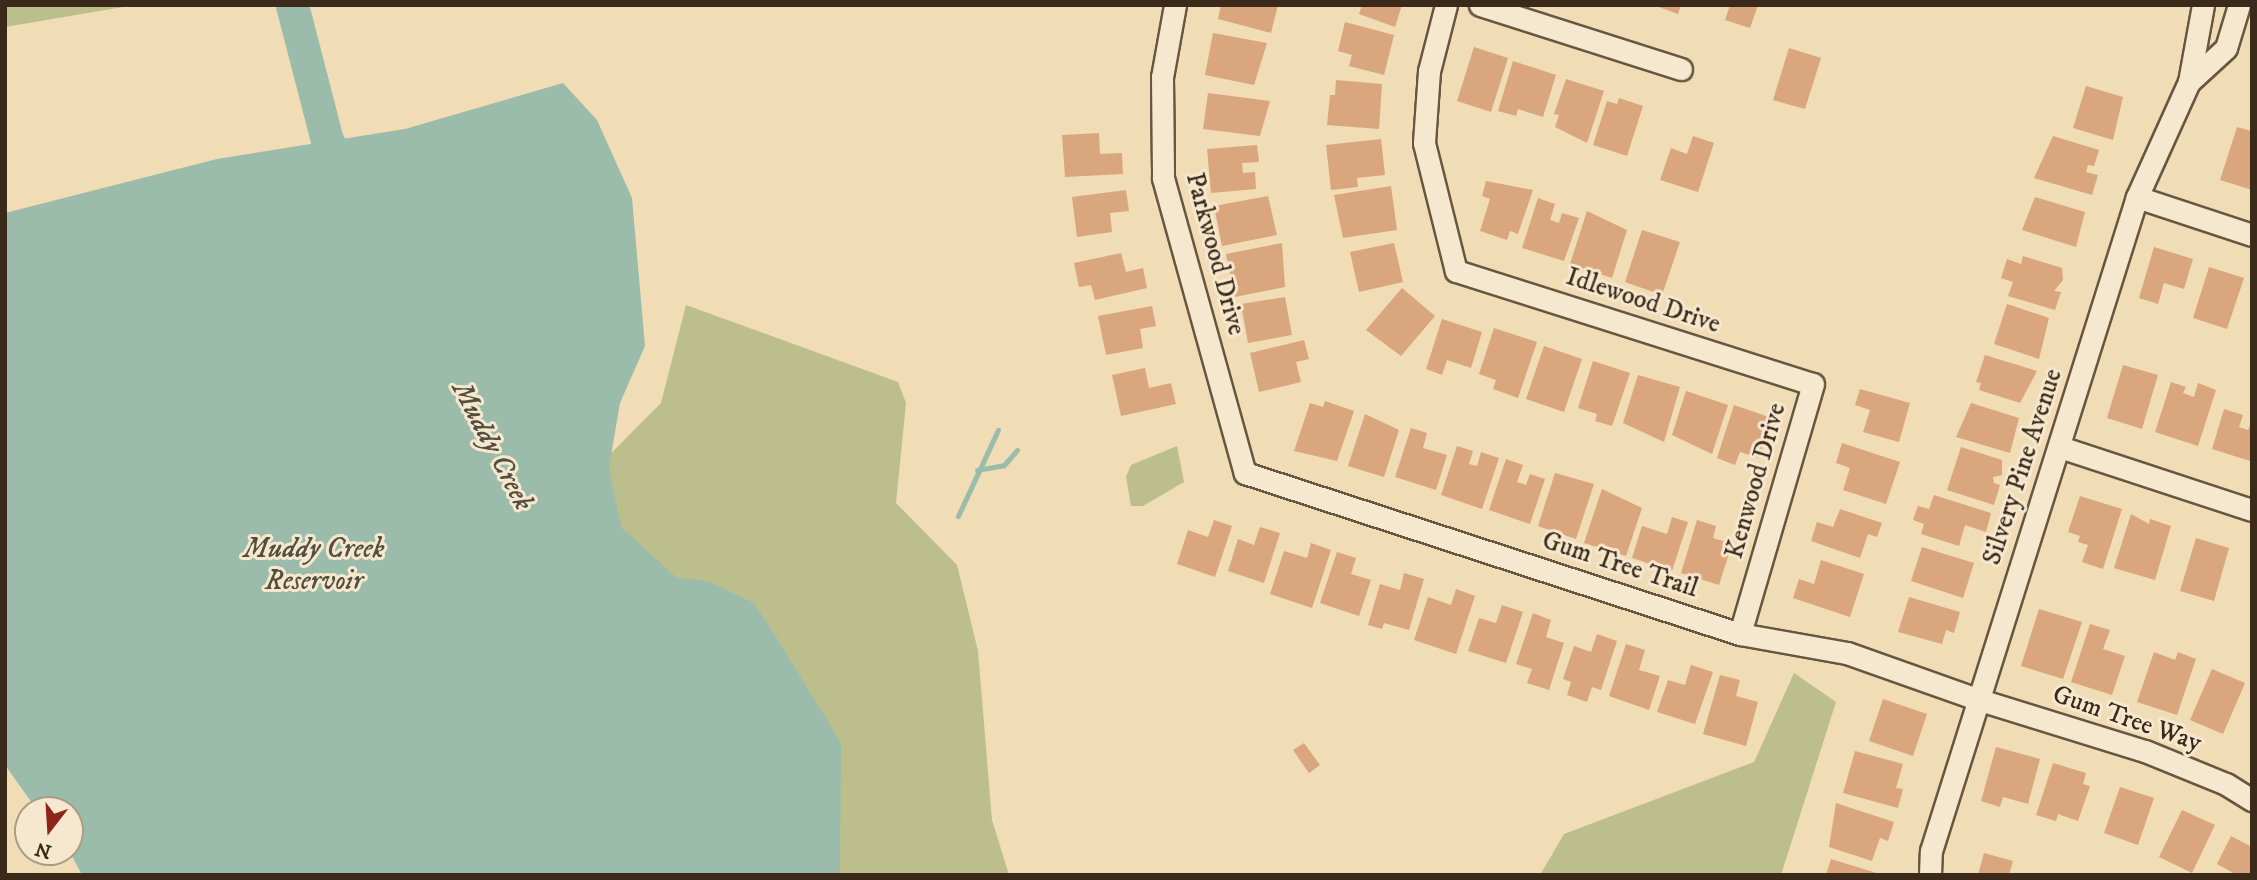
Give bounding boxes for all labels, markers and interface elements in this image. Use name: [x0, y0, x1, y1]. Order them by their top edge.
street label: Parkwood Drive: [1178, 169, 1252, 339]
street label: Idlewood Drive: [1562, 261, 1724, 341]
street label: Silvery Pine Avenue: [1977, 365, 2069, 569]
water label: Muddy Creek: [444, 376, 540, 516]
street label: Kenwood Drive: [1719, 400, 1793, 562]
street label: Gum Tree Trail: [1538, 525, 1702, 605]
water label: Muddy Creek Reservoir: [243, 532, 385, 598]
street label: Gum Tree Way: [2049, 679, 2205, 759]
north arrow: [14, 796, 84, 866]
text: N: [32, 836, 54, 863]

